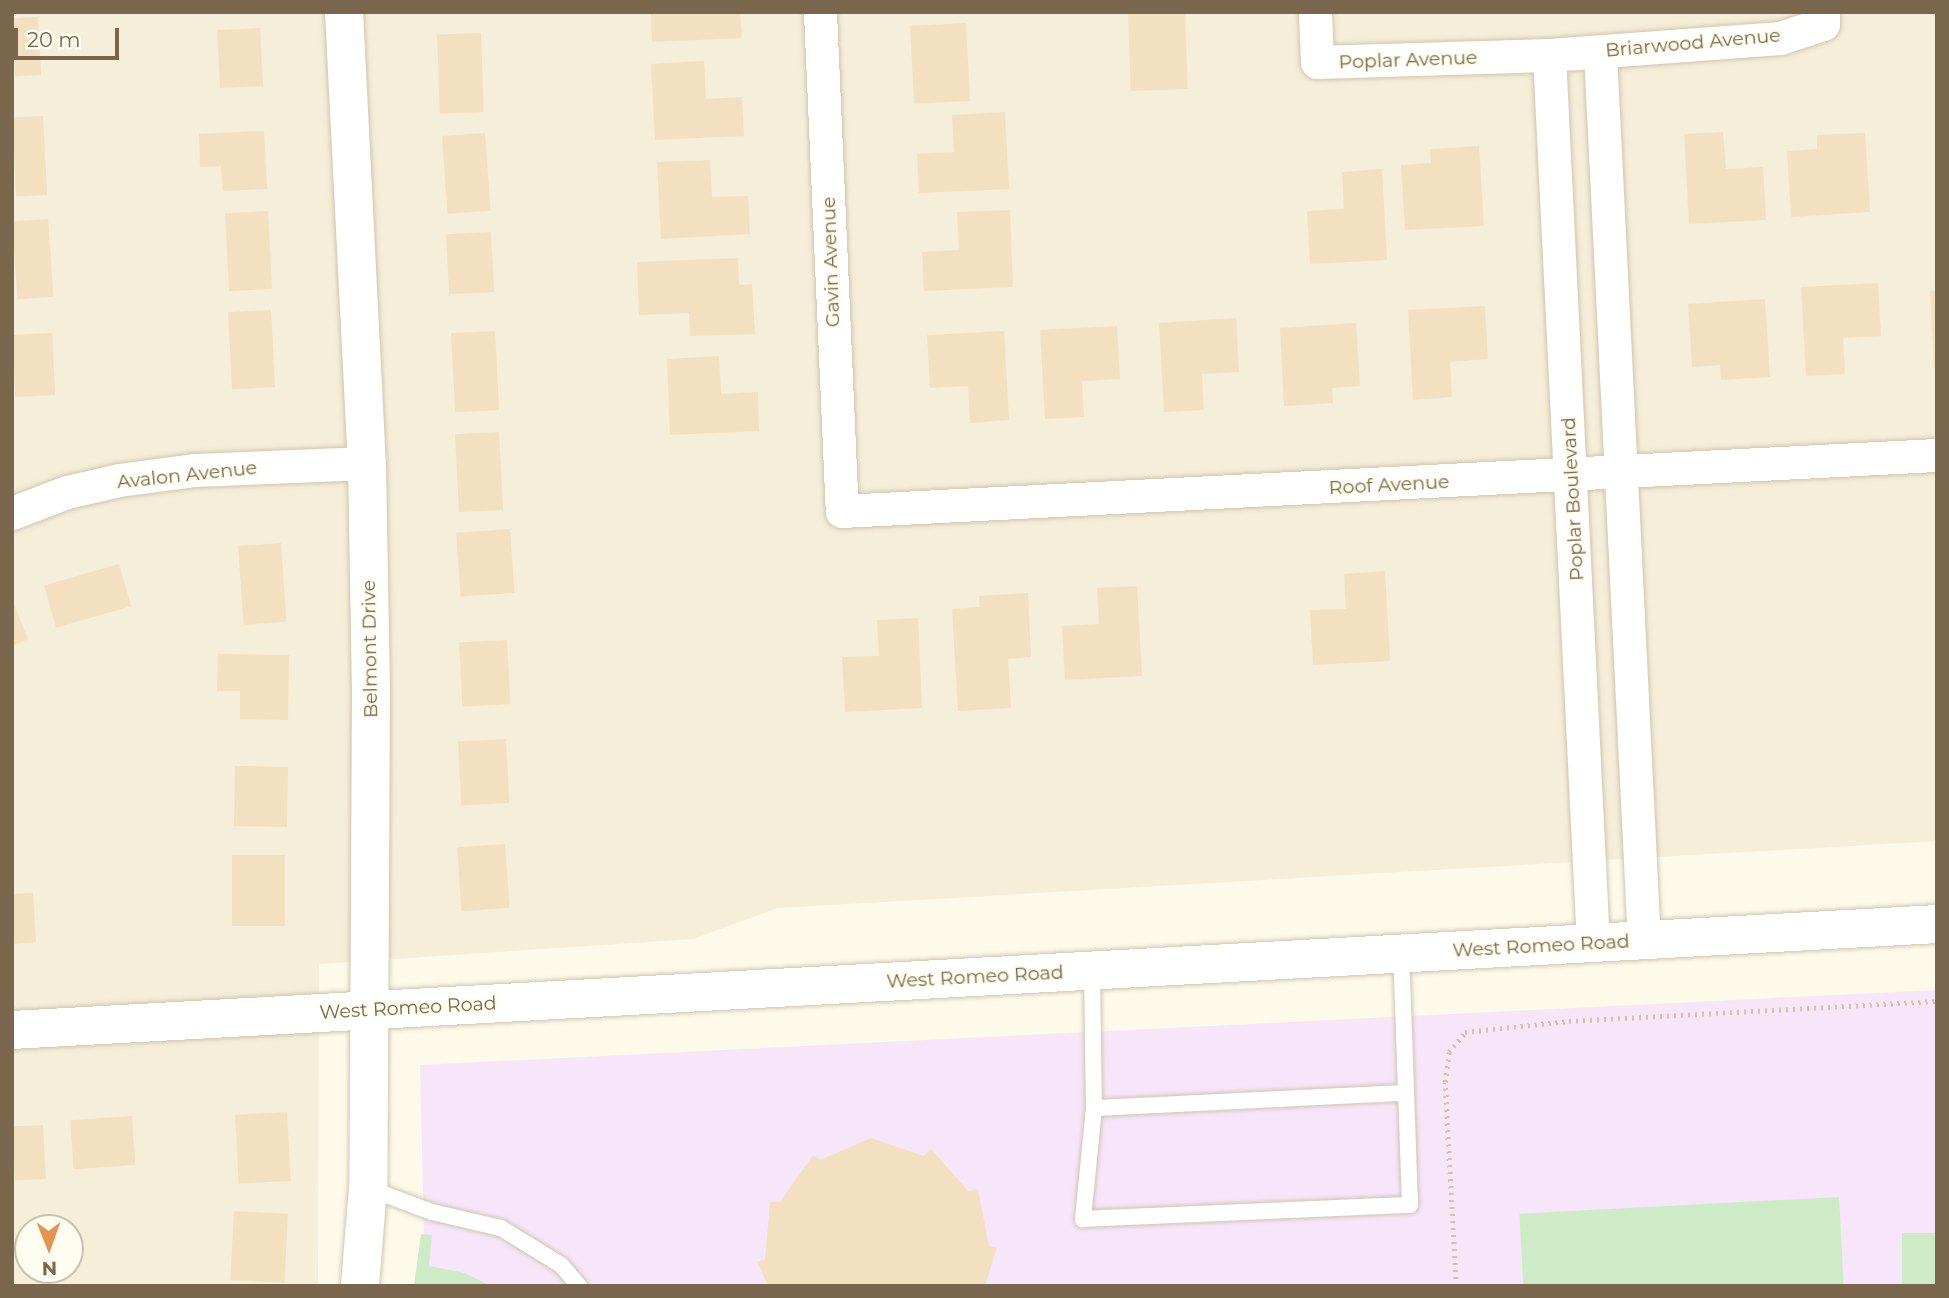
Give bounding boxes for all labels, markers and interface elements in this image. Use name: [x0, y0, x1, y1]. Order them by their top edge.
scale bar: [18, 14, 122, 58]
street label: Briarwood Avenue: [1604, 24, 1782, 62]
text: 20 m: [27, 27, 81, 52]
street label: Poplar Avenue: [1338, 46, 1478, 74]
street label: Gavin Avenue: [817, 196, 845, 328]
street label: Poplar Boulevard: [1557, 417, 1589, 581]
street label: Avalon Avenue: [116, 456, 258, 494]
street label: Roof Avenue: [1328, 470, 1450, 500]
street label: Belmont Drive: [357, 580, 383, 718]
street label: West Romeo Road: [1452, 930, 1630, 962]
street label: West Romeo Road: [886, 961, 1064, 993]
street label: West Romeo Road: [319, 992, 497, 1024]
north arrow: [14, 1214, 84, 1284]
text: N: [41, 1257, 57, 1280]

